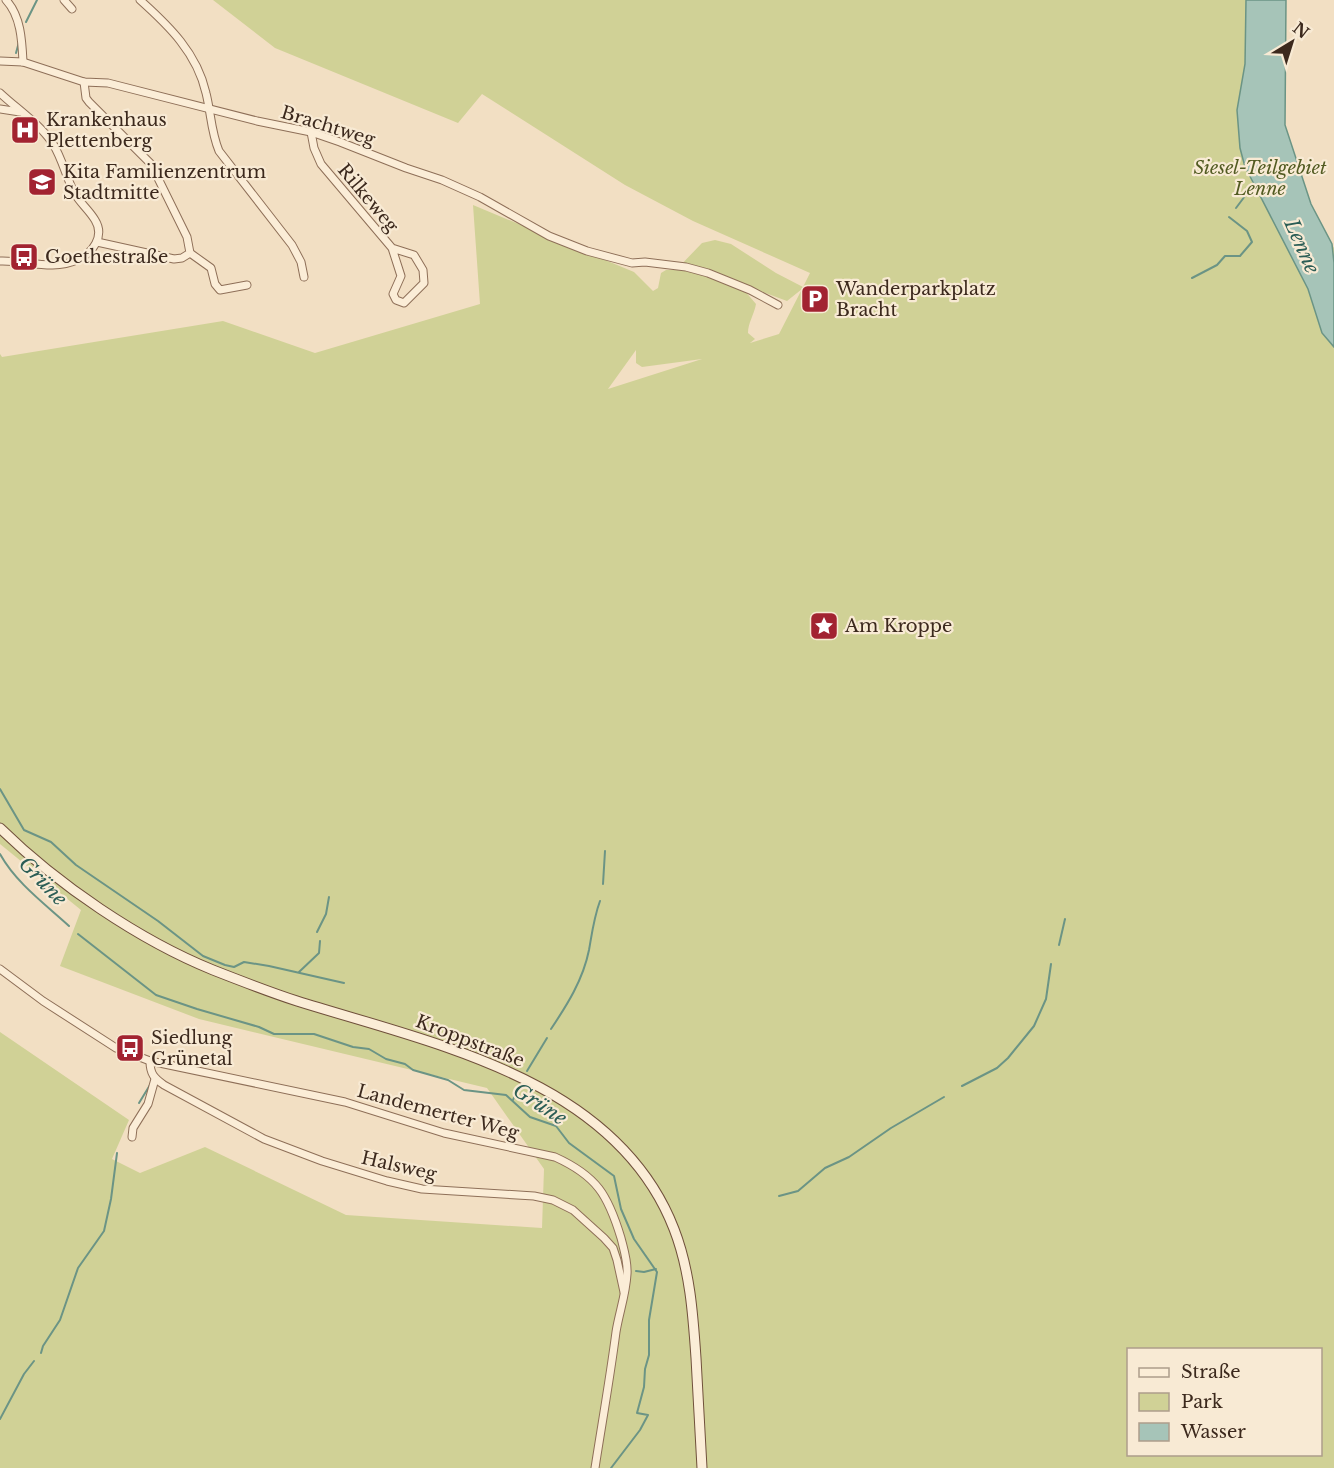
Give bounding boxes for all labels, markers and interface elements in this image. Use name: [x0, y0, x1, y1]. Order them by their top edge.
north arrow: [1262, 12, 1322, 72]
text: N: [1289, 18, 1313, 43]
street label: Brachtweg: [278, 101, 378, 151]
place label: Krankenhaus Plettenberg: [46, 109, 167, 152]
hospital icon: Krankenhaus Plettenberg: [9, 114, 41, 146]
park label: Siesel-Teilgebiet Lenne: [1193, 157, 1327, 200]
street label: Rilkeweg: [333, 159, 403, 237]
place label: Kita Familienzentrum Stadtmitte: [63, 161, 266, 204]
school or university icon: Kita Familienzentrum Stadtmitte: [26, 166, 58, 198]
water label: Lenne: [1279, 214, 1325, 277]
bus stop icon: Goethestraße: [8, 241, 40, 273]
place label: Goethestraße: [45, 246, 168, 268]
place label: Wanderparkplatz Bracht: [835, 278, 996, 321]
parking icon: Wanderparkplatz Bracht: [799, 283, 831, 315]
place icon: Am Kroppe: [808, 610, 840, 642]
place label: Am Kroppe: [844, 615, 952, 637]
water label: Grüne: [14, 851, 72, 911]
street label: Kroppstraße: [412, 1010, 528, 1072]
place label: Siedlung Grünetal: [151, 1027, 233, 1070]
bus stop icon: Siedlung Grünetal: [114, 1032, 146, 1064]
water label: Grüne: [509, 1078, 571, 1130]
street label: Landemerter Weg: [355, 1080, 522, 1144]
street label: Halsweg: [359, 1147, 439, 1185]
legend: [1127, 1348, 1322, 1456]
text: Straße: [1181, 1361, 1241, 1383]
text: Park: [1181, 1391, 1223, 1413]
text: Wasser: [1180, 1421, 1246, 1443]

